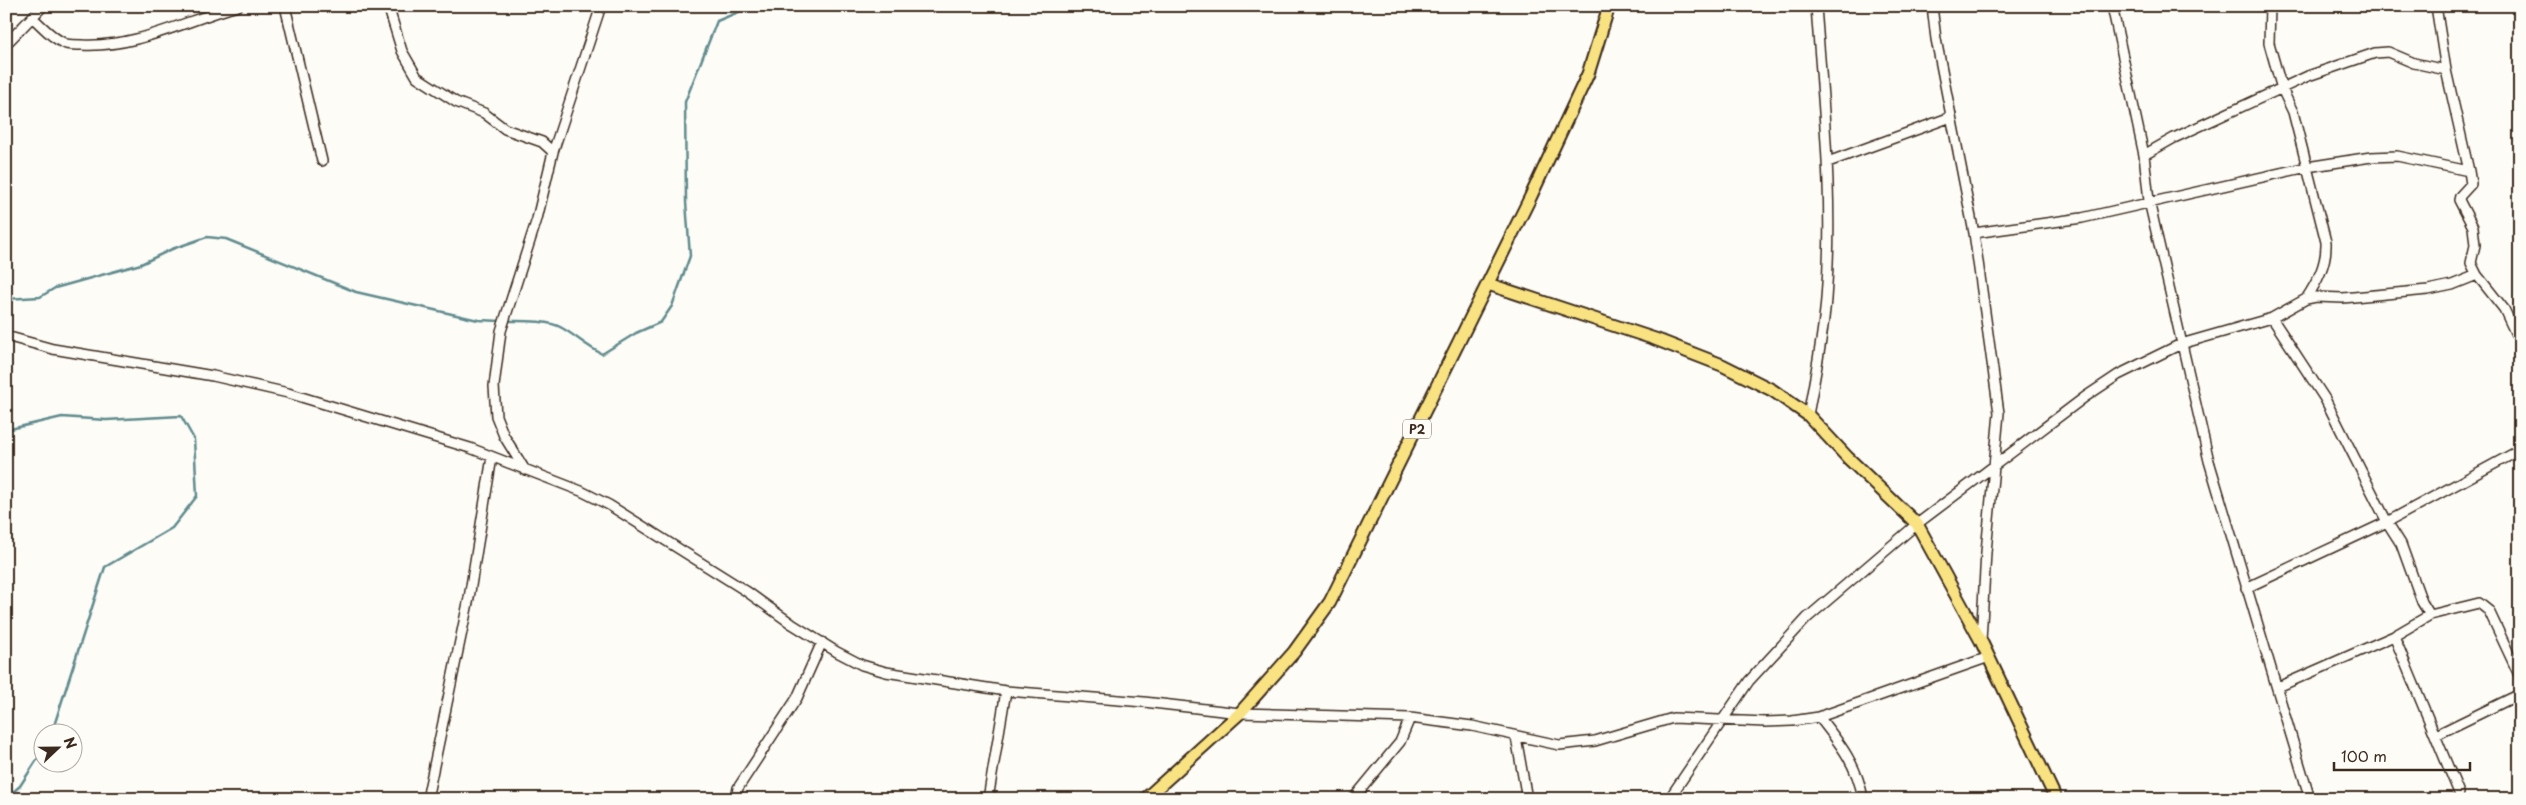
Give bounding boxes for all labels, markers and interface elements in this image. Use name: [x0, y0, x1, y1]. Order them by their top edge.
road number: P2: [1403, 419, 1431, 438]
north arrow: [32, 722, 82, 772]
text: N: [59, 734, 82, 752]
scale bar: [2334, 740, 2470, 772]
text: 100 m: [2341, 744, 2387, 767]

